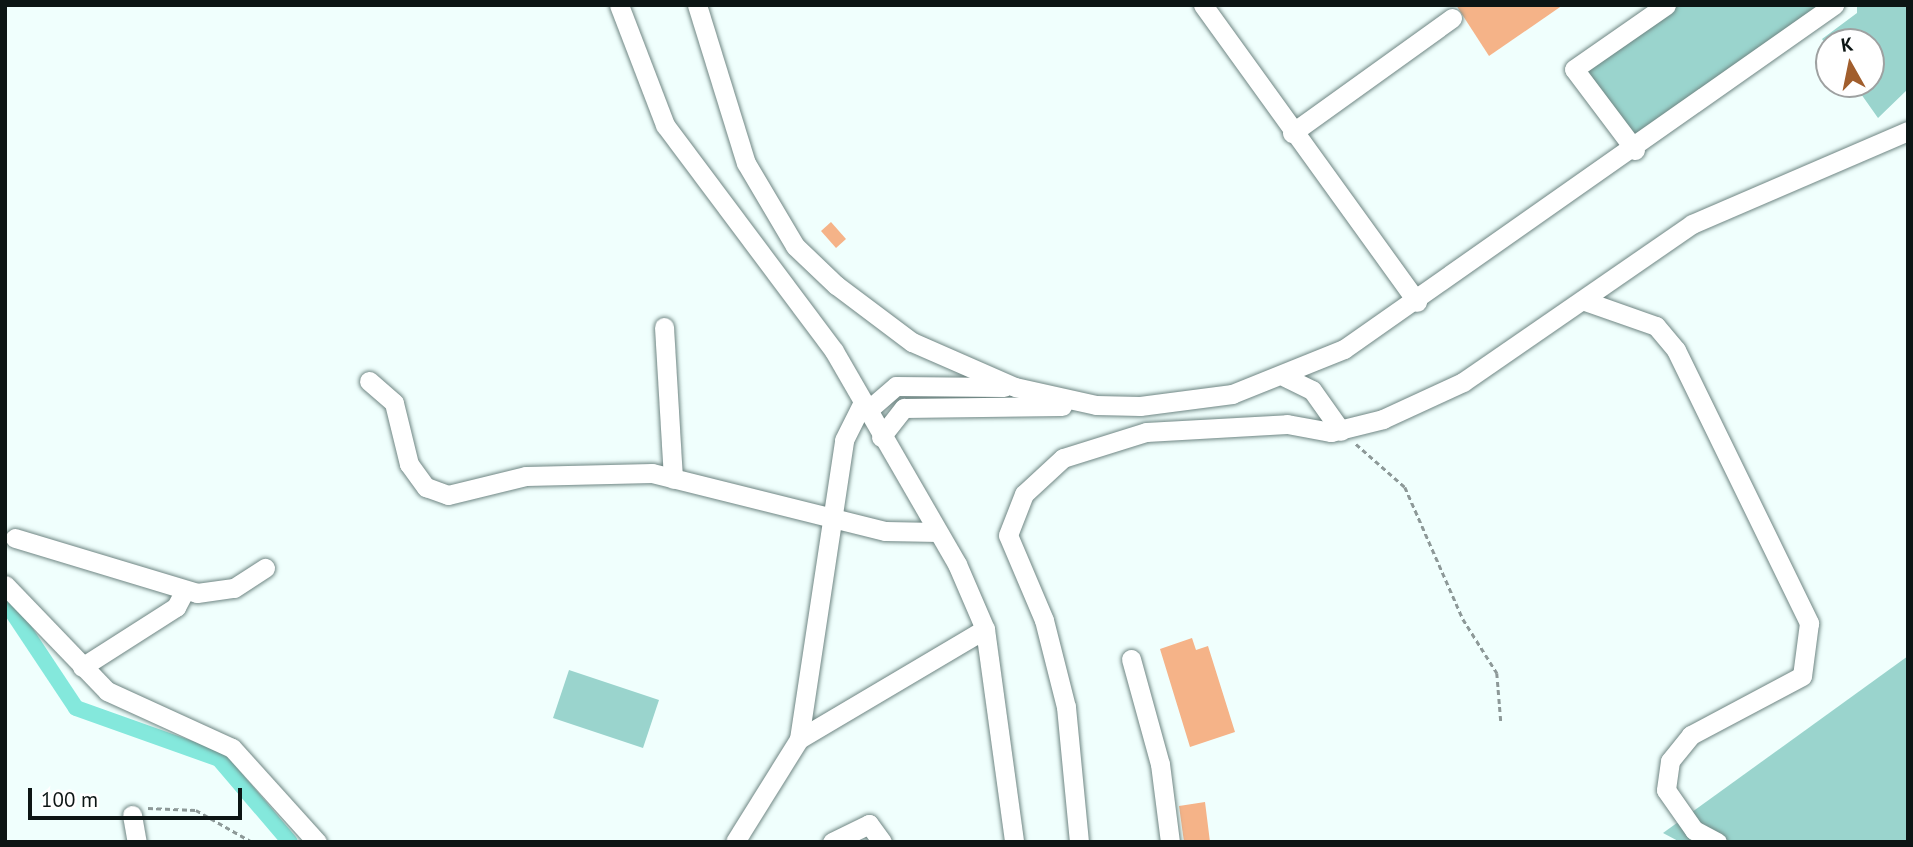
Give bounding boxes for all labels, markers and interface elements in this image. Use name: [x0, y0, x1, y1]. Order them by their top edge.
north arrow: [1815, 28, 1885, 98]
text: K: [1839, 31, 1855, 57]
scale bar: [32, 774, 245, 818]
text: 100 m: [41, 786, 98, 813]

